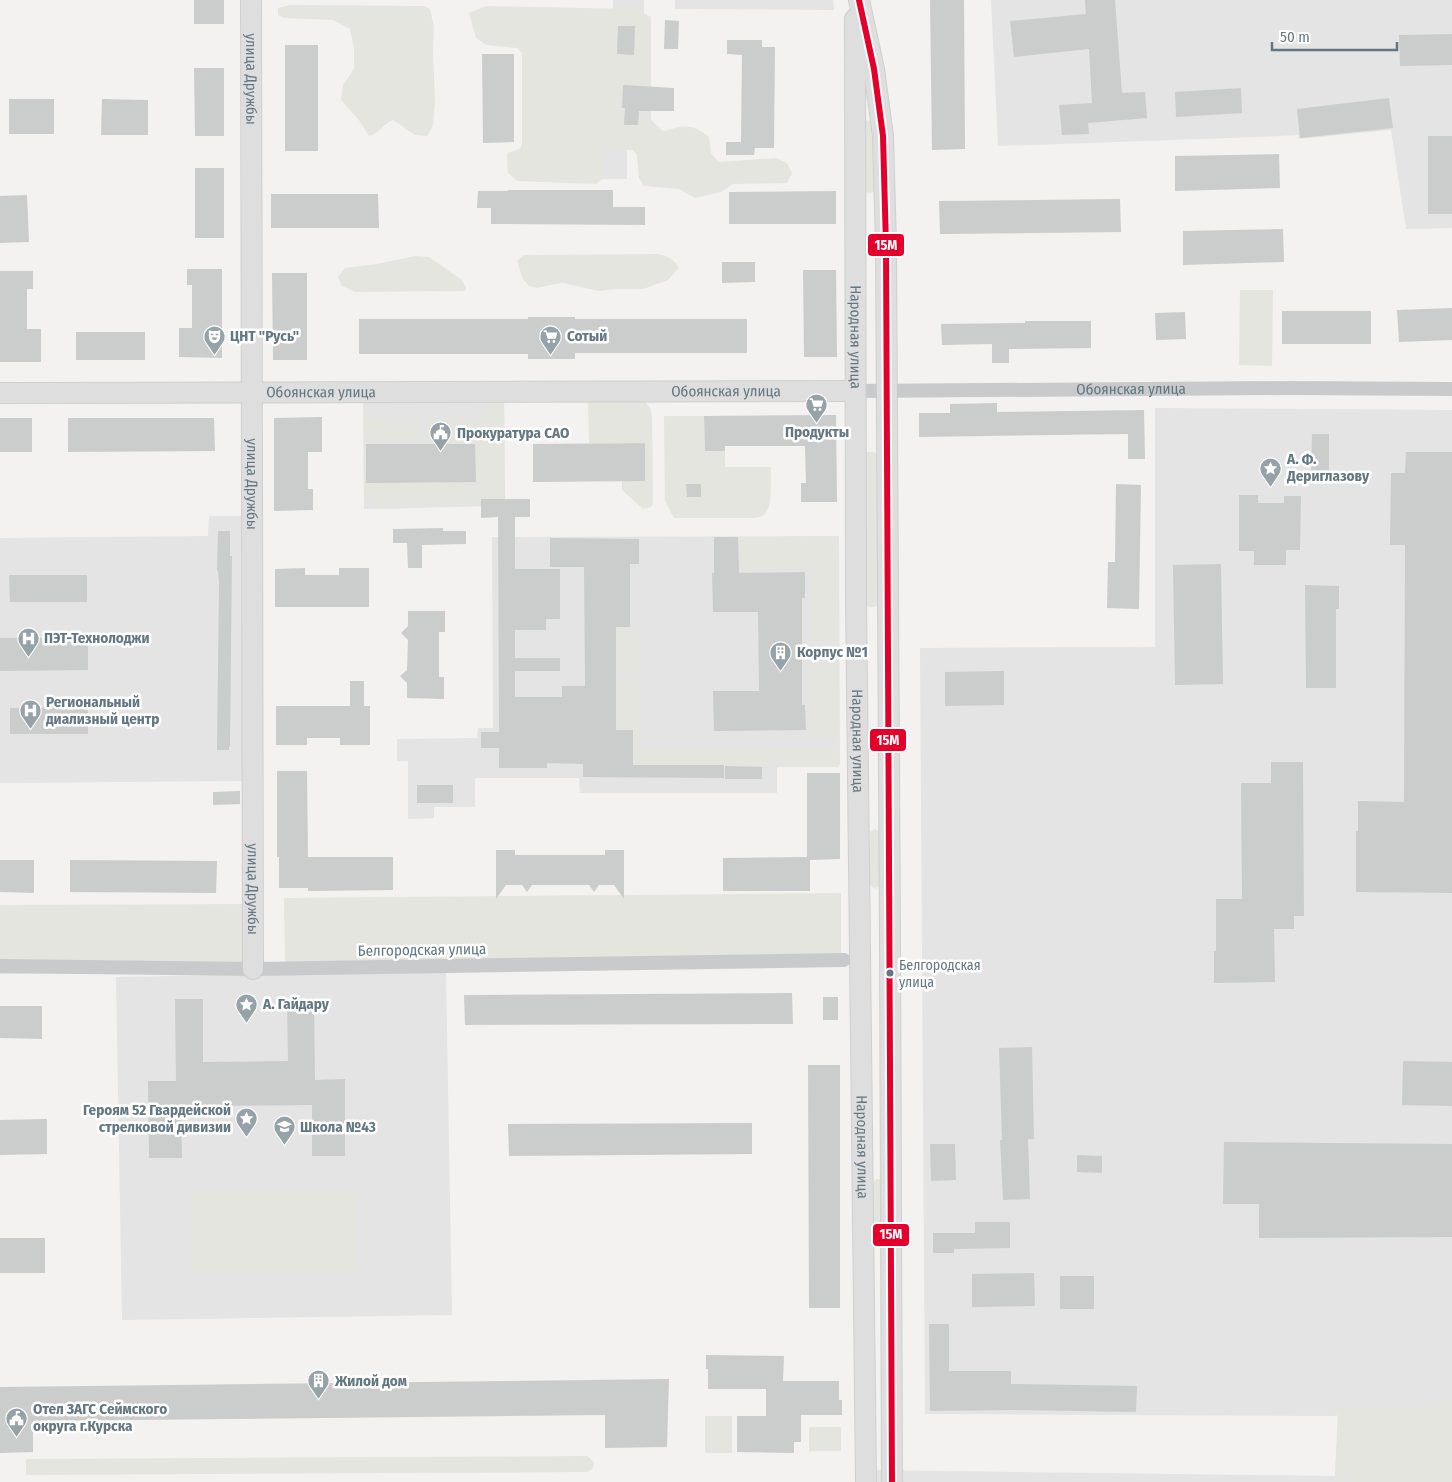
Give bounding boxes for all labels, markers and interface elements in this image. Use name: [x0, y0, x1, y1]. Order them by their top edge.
scale bar: [1272, 20, 1397, 52]
text: 50 m: [1280, 28, 1310, 46]
street label: улица Дружбы: [242, 33, 260, 125]
line badge: 15М: [867, 233, 905, 257]
text: 15М: [875, 237, 897, 254]
street label: Народная улица: [846, 285, 865, 389]
theatre icon: ЦНТ "Русь": [202, 324, 226, 355]
supermarket icon: Сотый: [539, 324, 563, 355]
place label: ЦНТ "Русь": [230, 327, 299, 345]
place label: Сотый: [567, 327, 607, 345]
street label: Обоянская улица: [1076, 380, 1186, 398]
street label: Обоянская улица: [671, 382, 781, 400]
street label: Обоянская улица: [266, 383, 376, 401]
supermarket icon: Продукты: [805, 392, 829, 423]
public building icon: Прокуратура САО: [429, 421, 453, 452]
place label: Продукты: [785, 423, 849, 441]
place label: Прокуратура САО: [457, 424, 570, 442]
street label: улица Дружбы: [243, 438, 261, 530]
place label: А. Ф. Дериглазову: [1286, 450, 1370, 485]
place icon: А. Ф. Дериглазову: [1259, 456, 1283, 487]
hospital icon: ПЭТ-Технолоджи: [16, 626, 40, 657]
place label: ПЭТ-Технолоджи: [44, 629, 150, 647]
building icon: Корпус №1: [769, 640, 793, 671]
place label: Корпус №1: [797, 643, 868, 661]
street label: Народная улица: [848, 689, 867, 793]
place label: Региональный диализный центр: [45, 693, 159, 728]
hospital icon: Региональный диализный центр: [18, 699, 42, 730]
line badge: 15М: [869, 728, 907, 752]
text: 15М: [877, 732, 899, 749]
street label: улица Дружбы: [244, 843, 262, 935]
street label: Белгородская улица: [358, 940, 486, 960]
place label: Белгородская улица: [899, 957, 981, 991]
marker: Белгородская улица: [885, 968, 895, 978]
place icon: А. Гайдару: [235, 992, 259, 1023]
place label: А. Гайдару: [262, 995, 330, 1013]
street label: Народная улица: [853, 1095, 872, 1199]
place label: Героям 52 Гвардейской стрелковой дивизии: [83, 1101, 231, 1136]
place icon: Героям 52 Гвардейской стрелковой дивизии: [235, 1107, 259, 1138]
school or university icon: Школа №43: [272, 1115, 296, 1146]
place label: Школа №43: [300, 1118, 376, 1136]
line badge: 15М: [872, 1223, 910, 1247]
text: 15М: [880, 1226, 902, 1243]
building icon: Жилой дом: [307, 1369, 331, 1400]
place label: Жилой дом: [334, 1372, 407, 1390]
place label: Отел ЗАГС Сеймского округа г.Курска: [33, 1400, 167, 1435]
public building icon: Отел ЗАГС Сеймского округа г.Курска: [5, 1406, 29, 1437]

